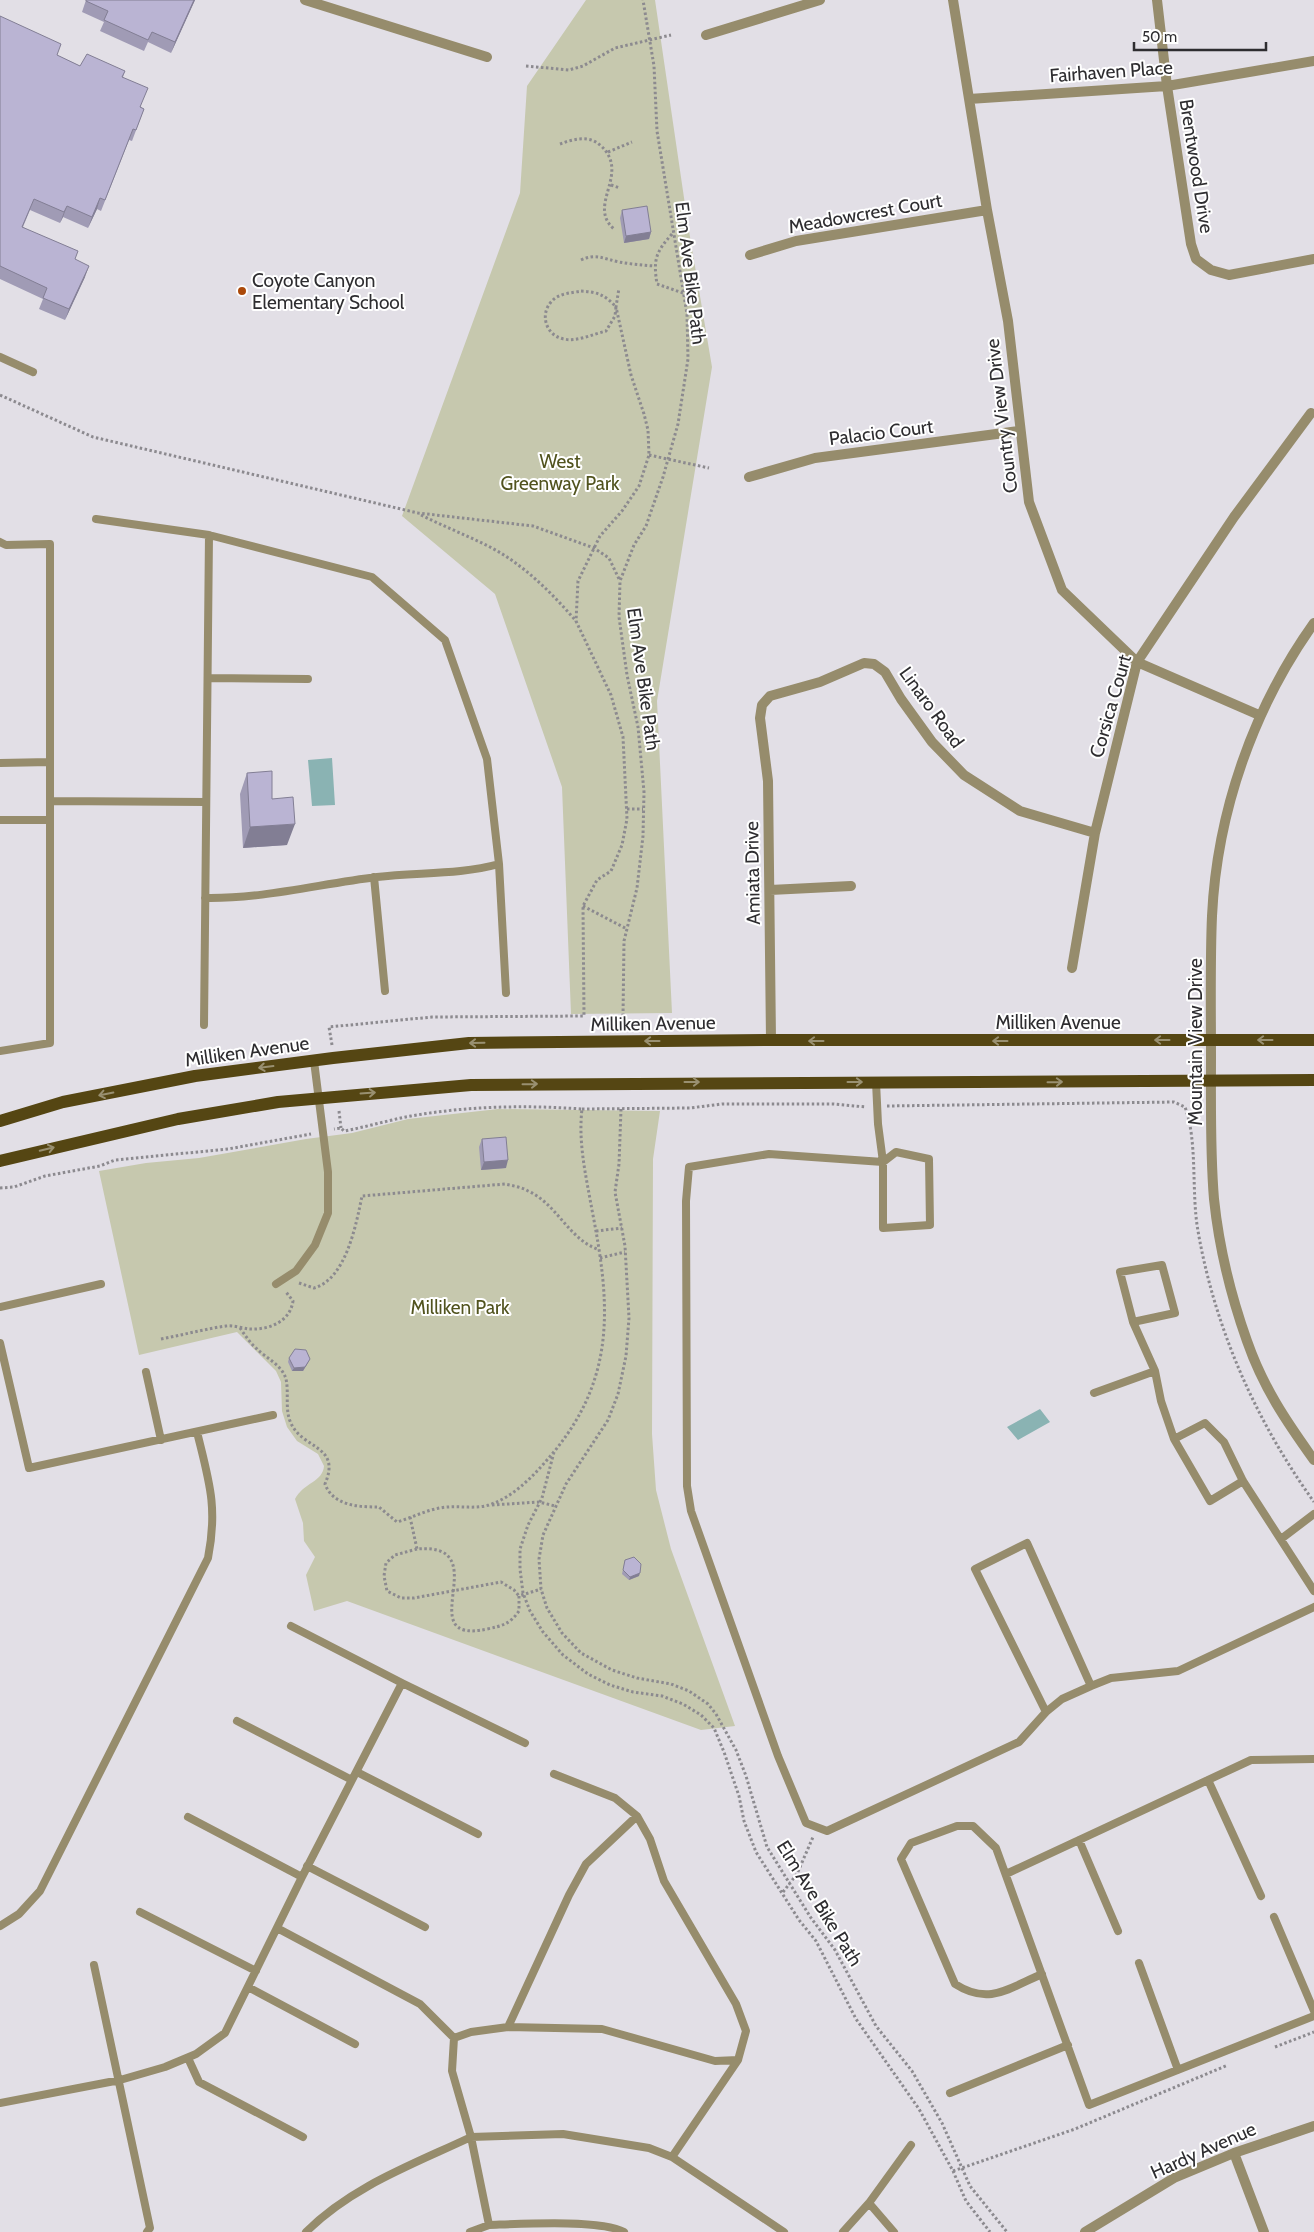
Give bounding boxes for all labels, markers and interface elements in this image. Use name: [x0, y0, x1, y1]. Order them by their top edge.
scale bar: [1134, 20, 1266, 52]
text: 50 m: [1142, 28, 1177, 46]
street label: Fairhaven Place: [1049, 56, 1174, 87]
street label: Brentwood Drive: [1175, 97, 1219, 235]
street label: Meadowcrest Court: [786, 189, 944, 238]
street label: Elm Ave Bike Path: [670, 200, 711, 346]
place label: Coyote Canyon Elementary School: [252, 269, 405, 314]
marker: Coyote Canyon Elementary School: [236, 285, 248, 297]
street label: Country View Drive: [981, 337, 1022, 494]
street label: Palacio Court: [828, 415, 935, 450]
park label: West Greenway Park: [501, 450, 620, 495]
street label: Elm Ave Bike Path: [622, 606, 665, 752]
street label: Corsica Court: [1085, 651, 1136, 760]
street label: Linaro Road: [894, 662, 969, 752]
street label: Amiata Drive: [740, 821, 765, 925]
street label: Mountain View Drive: [1184, 958, 1207, 1126]
street label: Milliken Avenue: [590, 1011, 716, 1036]
street label: Milliken Avenue: [995, 1011, 1121, 1034]
street label: Milliken Avenue: [183, 1031, 311, 1072]
one-way arrow: [1154, 1035, 1170, 1045]
one-way arrow: [1258, 1035, 1274, 1045]
one-way arrow: [645, 1036, 661, 1046]
one-way arrow: [809, 1036, 825, 1045]
one-way arrow: [992, 1036, 1008, 1046]
one-way arrow: [469, 1039, 485, 1048]
one-way arrow: [258, 1062, 274, 1072]
one-way arrow: [684, 1077, 700, 1087]
one-way arrow: [846, 1077, 862, 1087]
one-way arrow: [1047, 1077, 1063, 1086]
one-way arrow: [521, 1079, 537, 1089]
one-way arrow: [359, 1088, 375, 1098]
one-way arrow: [98, 1090, 114, 1099]
one-way arrow: [39, 1144, 55, 1153]
park label: Milliken Park: [410, 1296, 510, 1319]
street label: Elm Ave Bike Path: [772, 1836, 867, 1970]
street label: Hardy Avenue: [1147, 2117, 1260, 2184]

